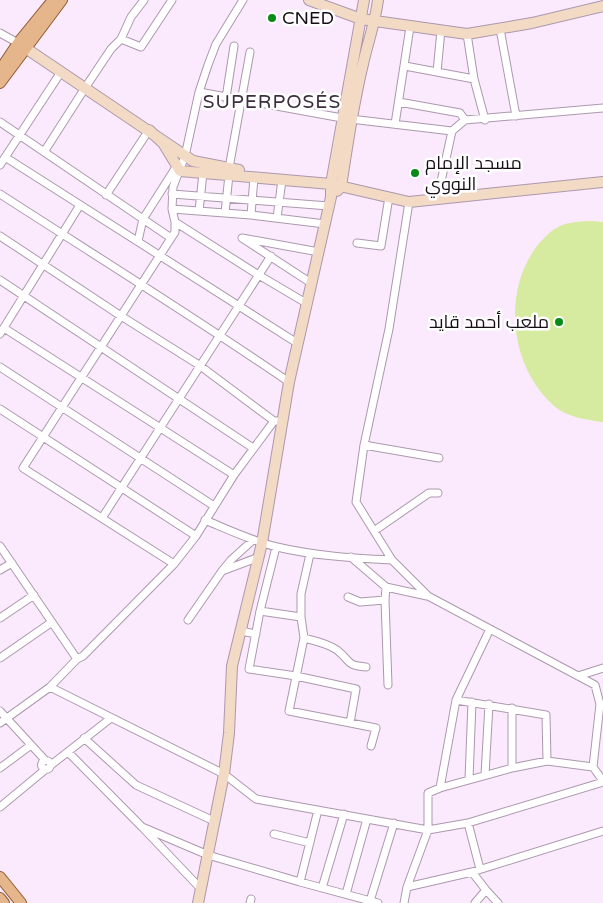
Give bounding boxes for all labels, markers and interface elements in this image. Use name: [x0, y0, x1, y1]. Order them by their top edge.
place label: CNED: [282, 7, 334, 29]
marker: CNED: [266, 12, 278, 24]
district label: SUPERPOSÉS: [203, 91, 341, 113]
place label: مسجد الإمام النووي: [425, 152, 522, 198]
marker: مسجد الإمام النووي: [409, 167, 421, 179]
place label: ملعب أحمد قايد: [429, 311, 549, 333]
marker: ملعب أحمد قايد: [553, 316, 565, 328]

